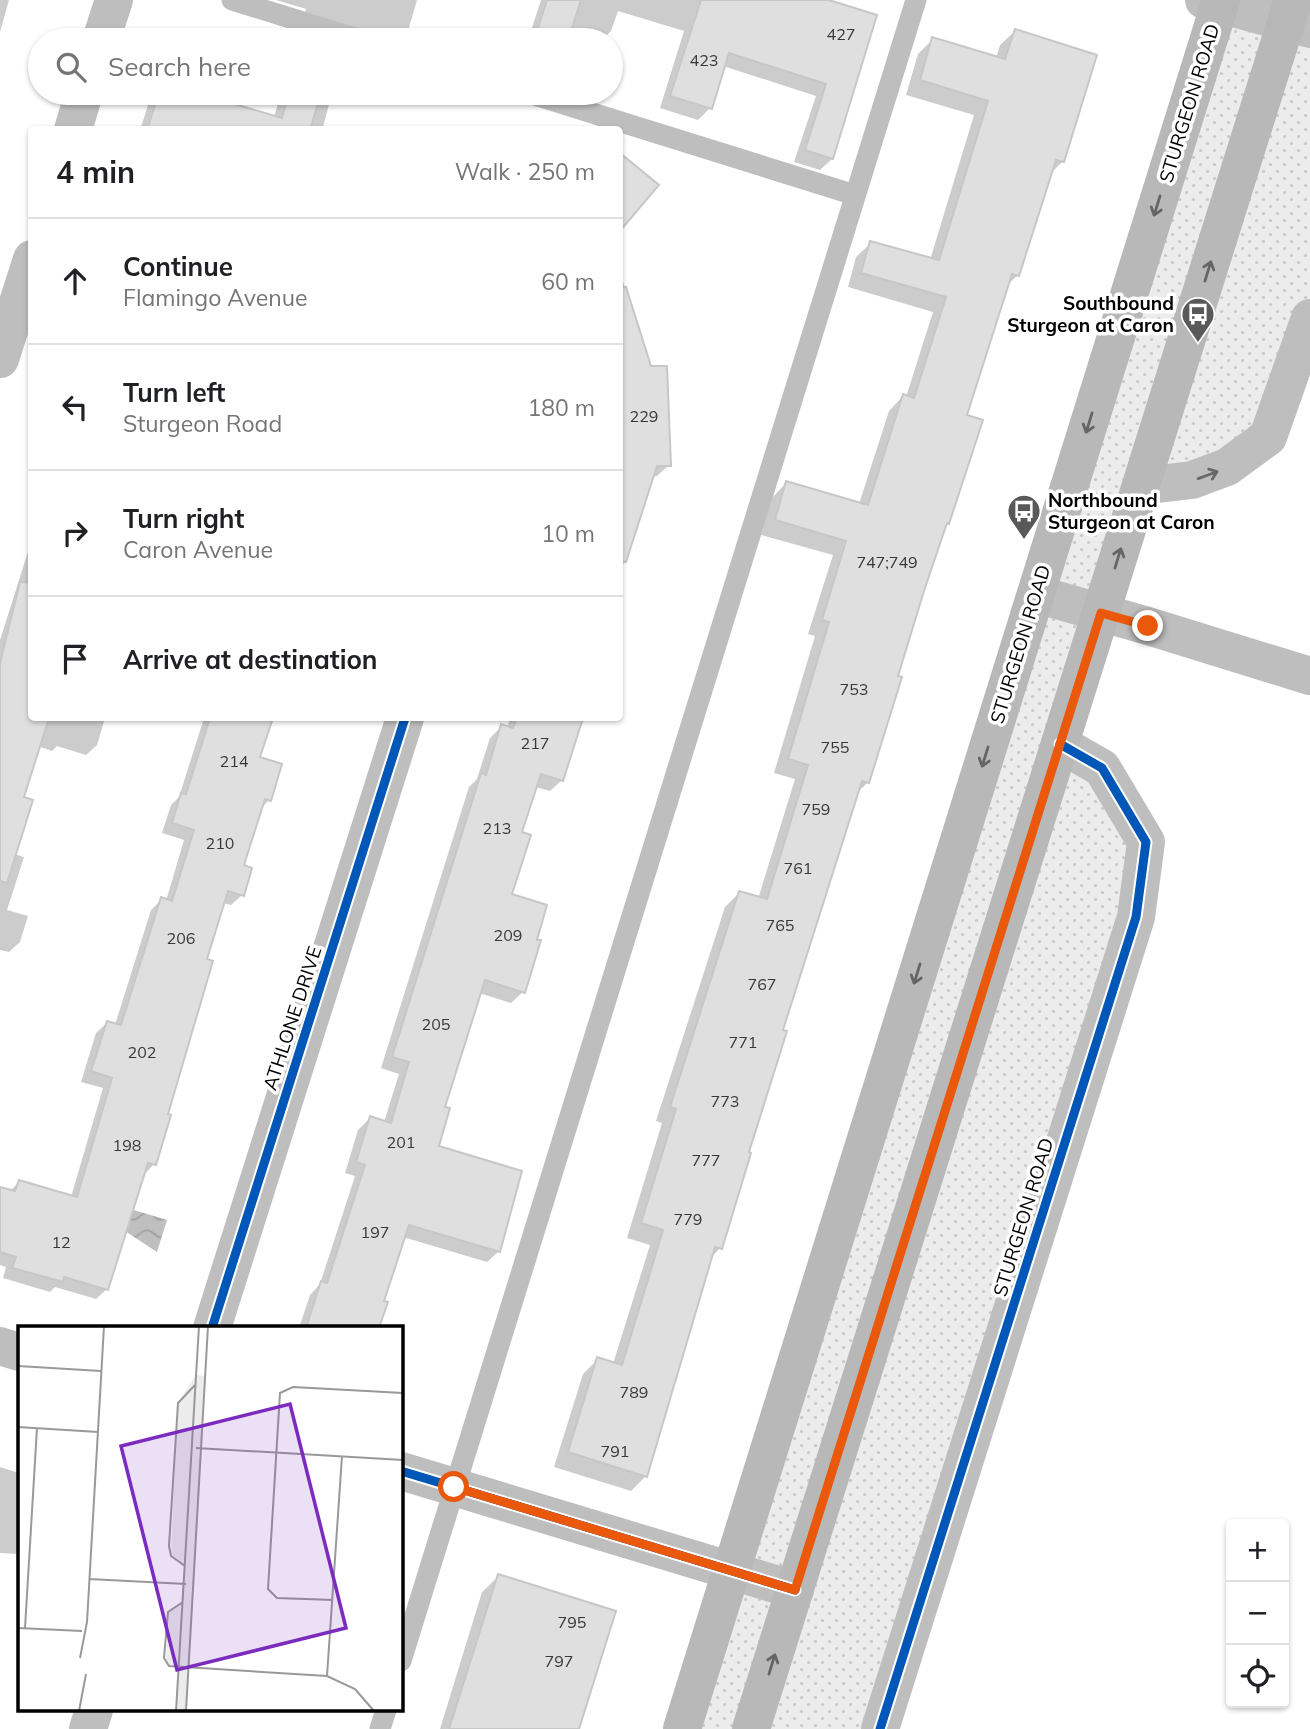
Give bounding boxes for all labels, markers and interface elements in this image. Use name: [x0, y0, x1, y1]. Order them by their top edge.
street label: STURGEON ROAD: [1153, 21, 1225, 185]
house number: 427: [827, 24, 855, 44]
search box: [28, 28, 623, 105]
icon: search: [52, 48, 90, 86]
text: Search here: [108, 50, 251, 83]
house number: 423: [690, 50, 718, 70]
text: 4 min: [56, 153, 135, 191]
text: Walk · 250 m: [455, 157, 595, 186]
one-way arrow: [1149, 194, 1162, 216]
text: Continue: [123, 250, 233, 283]
one-way arrow: [1202, 260, 1215, 282]
icon: ahead: [56, 262, 94, 300]
text: 60 m: [541, 267, 595, 296]
text: Flamingo Avenue: [123, 283, 307, 312]
place label: Southbound Sturgeon at Caron: [1007, 291, 1174, 337]
bus stop icon: Southbound Sturgeon at Caron: [1179, 295, 1217, 344]
text: Turn left: [123, 376, 225, 409]
icon: left: [56, 388, 94, 426]
text: 180 m: [527, 393, 595, 422]
house number: 229: [630, 406, 658, 426]
text: Sturgeon Road: [123, 409, 282, 438]
one-way arrow: [1082, 411, 1094, 433]
one-way arrow: [1196, 467, 1218, 480]
place label: Northbound Sturgeon at Caron: [1048, 488, 1215, 534]
bus stop icon: Northbound Sturgeon at Caron: [1005, 492, 1043, 541]
text: Turn right: [123, 502, 244, 535]
icon: right: [56, 514, 94, 552]
text: 10 m: [541, 519, 595, 548]
text: Caron Avenue: [123, 535, 273, 564]
one-way arrow: [1113, 548, 1125, 570]
house number: 747;749: [856, 552, 918, 572]
street label: STURGEON ROAD: [984, 562, 1056, 726]
route end: [1132, 610, 1163, 641]
icon: arrive: [56, 640, 94, 678]
text: Arrive at destination: [123, 643, 378, 676]
house number: 753: [840, 679, 868, 699]
house number: 217: [521, 733, 549, 753]
house number: 755: [821, 737, 849, 757]
one-way arrow: [977, 746, 990, 768]
house number: 214: [220, 751, 249, 771]
house number: 759: [802, 799, 830, 819]
house number: 213: [483, 818, 511, 838]
house number: 210: [206, 833, 234, 853]
house number: 761: [784, 858, 812, 878]
house number: 765: [766, 915, 794, 935]
house number: 209: [494, 925, 522, 945]
house number: 206: [167, 928, 195, 948]
street label: ATHLONE DRIVE: [257, 943, 327, 1093]
one-way arrow: [910, 963, 923, 985]
house number: 767: [748, 974, 776, 994]
house number: 205: [422, 1014, 450, 1034]
house number: 771: [729, 1032, 757, 1052]
house number: 202: [128, 1042, 156, 1062]
house number: 773: [711, 1091, 739, 1111]
house number: 201: [387, 1132, 415, 1152]
house number: 198: [113, 1135, 141, 1155]
street label: STURGEON ROAD: [987, 1135, 1059, 1299]
house number: 777: [692, 1150, 720, 1170]
house number: 779: [674, 1209, 702, 1229]
house number: 197: [361, 1222, 389, 1242]
house number: 12: [51, 1232, 71, 1252]
inset map: [18, 1326, 402, 1712]
house number: 789: [620, 1382, 648, 1402]
house number: 791: [601, 1441, 629, 1461]
route start: [438, 1471, 469, 1502]
map controls: [1226, 1519, 1289, 1708]
button: +: [1226, 1519, 1289, 1582]
button: −: [1226, 1582, 1289, 1645]
house number: 795: [558, 1612, 586, 1632]
button: locate: [1226, 1645, 1289, 1708]
house number: 797: [545, 1651, 573, 1671]
one-way arrow: [766, 1653, 779, 1675]

